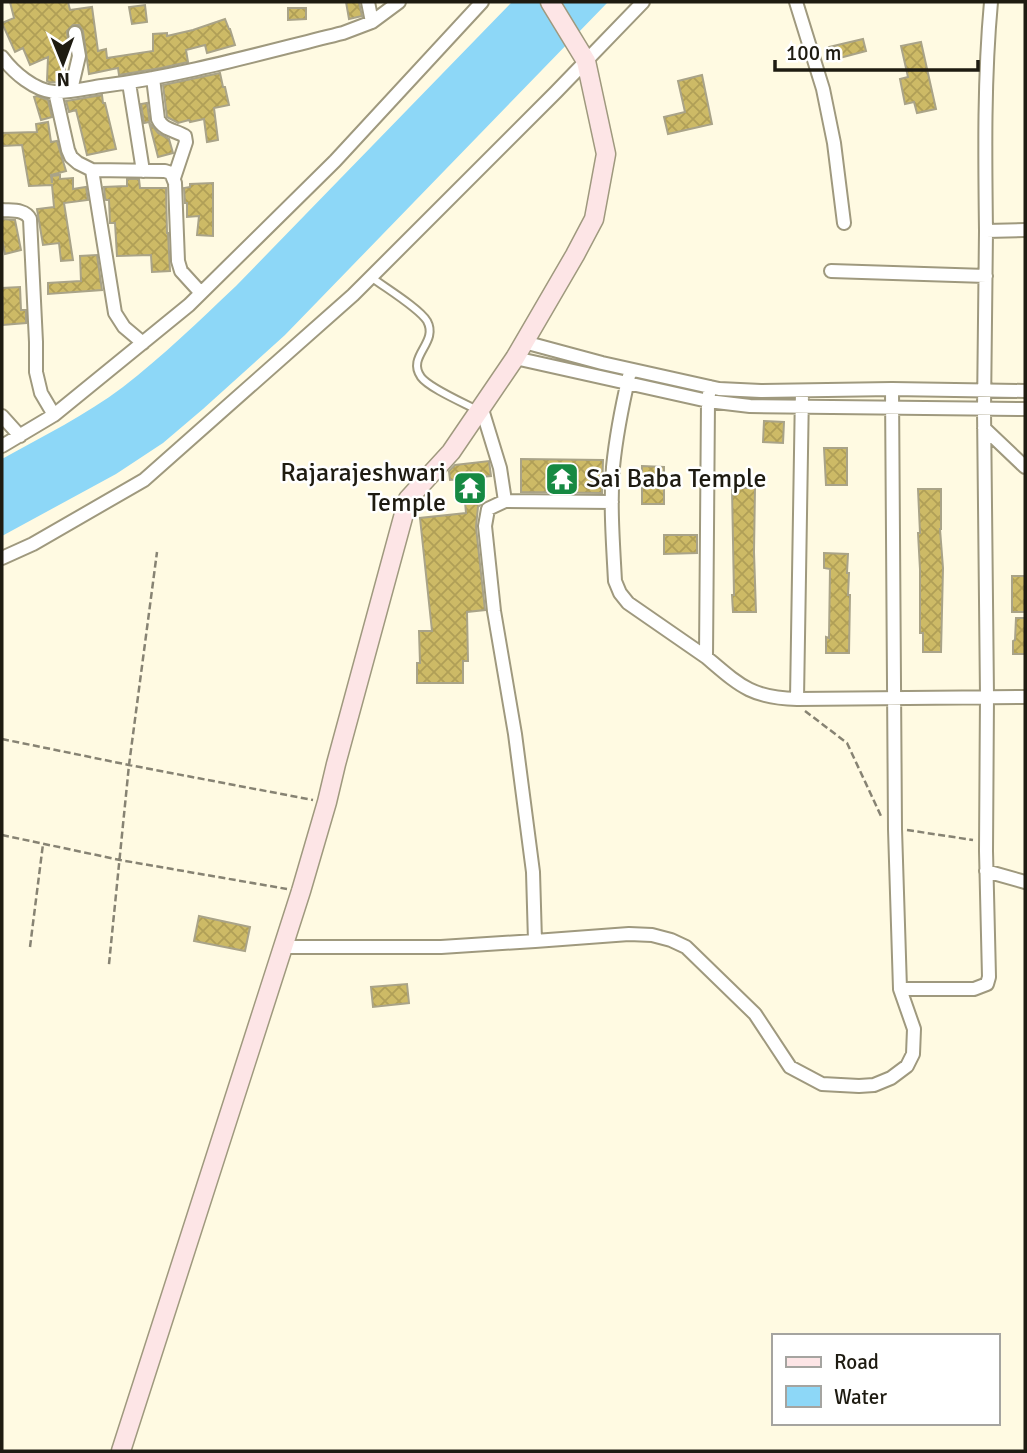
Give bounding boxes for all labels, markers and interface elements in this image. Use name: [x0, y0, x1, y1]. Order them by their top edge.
north arrow: [28, 28, 98, 98]
scale bar: [775, 28, 978, 72]
text: 100 m: [786, 40, 841, 66]
text: N: [56, 67, 70, 91]
place label: Rajarajeshwari Temple: [280, 457, 446, 519]
temple icon: Sai Baba Temple: [543, 460, 581, 498]
place label: Sai Baba Temple: [586, 463, 767, 495]
temple icon: Rajarajeshwari Temple: [451, 469, 489, 507]
legend: [772, 1334, 999, 1425]
text: Road: [834, 1349, 879, 1375]
text: Water: [834, 1384, 887, 1410]

